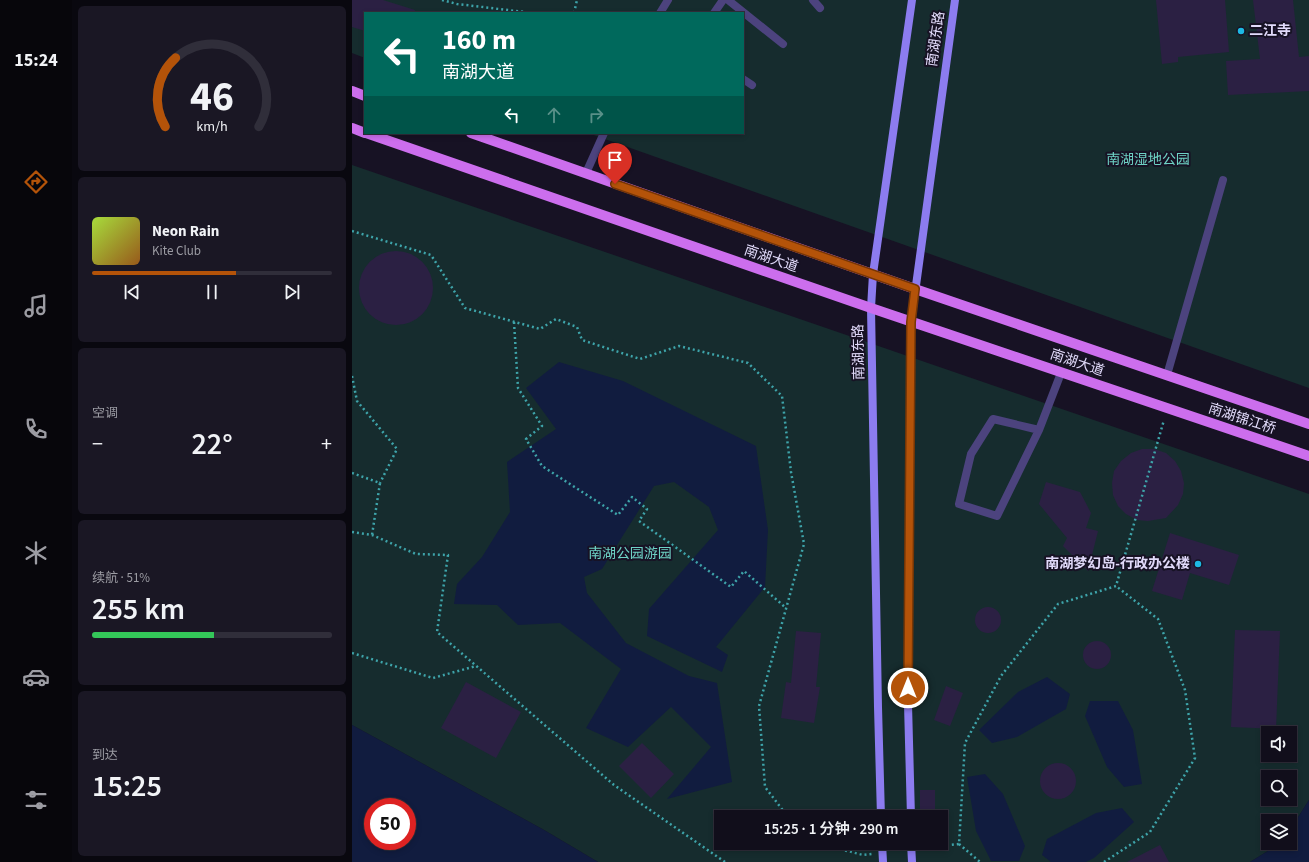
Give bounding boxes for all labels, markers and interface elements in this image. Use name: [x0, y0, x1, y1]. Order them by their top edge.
street label: 南湖东路: [922, 10, 950, 68]
text: 160 m: [442, 20, 516, 60]
place label: 二江寺: [1249, 21, 1291, 41]
marker: 二江寺: [1236, 26, 1246, 36]
icon: left: [376, 28, 428, 80]
text: 15:24: [14, 48, 58, 73]
text: 南湖大道: [442, 60, 514, 85]
text: 46: [190, 66, 234, 126]
icon: left: [501, 104, 523, 126]
icon: ahead: [543, 104, 565, 126]
icon: right: [585, 104, 607, 126]
text: km/h: [196, 115, 228, 136]
pin: [598, 143, 632, 184]
icon: arrive: [604, 149, 626, 171]
park label: 南湖湿地公园: [1106, 150, 1190, 170]
icon: directions: [22, 168, 50, 196]
text: Neon Rain: [152, 221, 219, 242]
street label: 南湖大道: [741, 240, 801, 278]
text: Kite Club: [152, 242, 201, 260]
icon: previous: [121, 281, 143, 303]
icon: pause: [201, 281, 223, 303]
icon: next: [281, 281, 303, 303]
icon: music: [22, 292, 50, 320]
street label: 南湖东路: [849, 324, 869, 380]
street label: 南湖大道: [1047, 344, 1107, 382]
street label: 南湖锦江桥: [1206, 399, 1278, 439]
text: 空调: [92, 404, 118, 422]
icon: phone: [22, 415, 50, 443]
text: 22°: [191, 423, 233, 466]
text: −: [92, 428, 103, 460]
text: +: [321, 428, 332, 460]
icon: climate: [22, 539, 50, 567]
park label: 南湖公园游园: [588, 544, 672, 564]
place label: 南湖梦幻岛-行政办公楼: [1045, 554, 1190, 574]
marker: 南湖梦幻岛-行政办公楼: [1193, 559, 1203, 569]
text: 续航 · 51%: [92, 569, 150, 587]
text: 255 km: [92, 588, 185, 631]
icon: car: [22, 663, 50, 691]
position arrow: [887, 667, 929, 709]
map controls: [1261, 726, 1297, 850]
button: sound: [1261, 726, 1297, 762]
text: 到达: [92, 746, 118, 764]
text: 15:25: [92, 765, 162, 808]
button: search: [1261, 770, 1297, 806]
icon: filters: [22, 786, 50, 814]
speed limit sign: 50: [364, 798, 416, 850]
button: layers: [1261, 814, 1297, 850]
text: 15:25 · 1 分钟 · 290 m: [764, 819, 898, 840]

